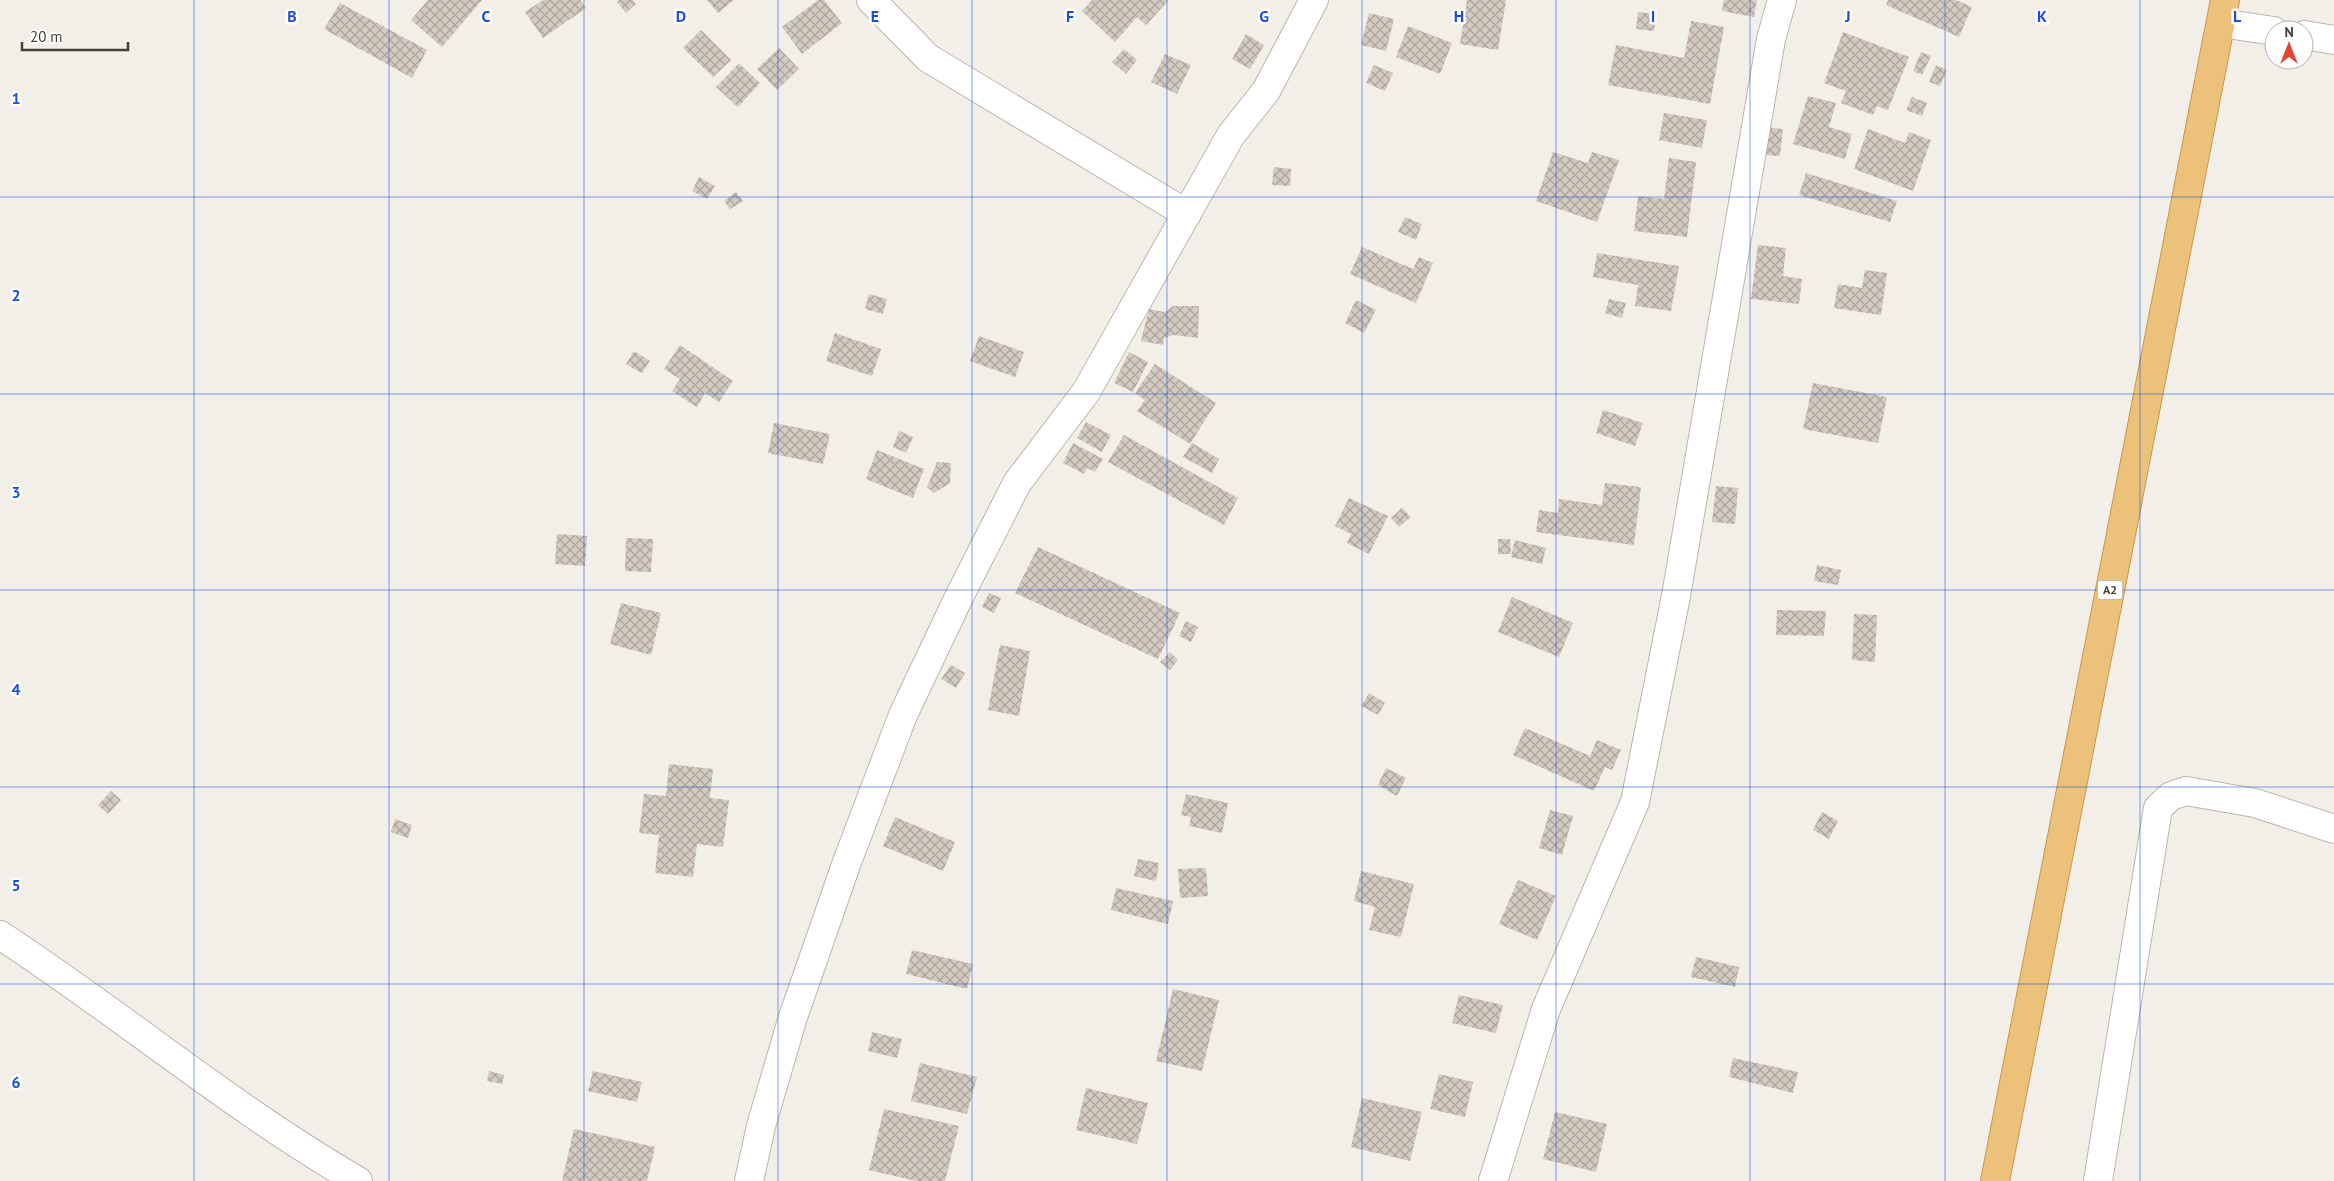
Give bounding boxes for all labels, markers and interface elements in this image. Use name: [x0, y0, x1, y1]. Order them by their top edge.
text: B: [287, 6, 297, 26]
text: C: [482, 6, 491, 26]
text: D: [676, 6, 686, 26]
text: E: [871, 6, 879, 26]
text: F: [1066, 6, 1074, 26]
text: G: [1259, 6, 1269, 26]
text: H: [1454, 6, 1464, 26]
text: I: [1651, 6, 1655, 26]
text: J: [1844, 6, 1851, 26]
text: K: [2037, 6, 2047, 26]
text: L: [2233, 6, 2242, 26]
scale bar: [22, 20, 129, 52]
north arrow: [2264, 20, 2314, 70]
text: N: [2284, 23, 2294, 41]
text: 20 m: [30, 27, 63, 46]
text: 1: [11, 88, 21, 108]
text: 2: [11, 285, 21, 305]
text: 3: [11, 482, 21, 502]
road number: A2: [2098, 580, 2122, 600]
text: 4: [11, 679, 21, 699]
text: 5: [11, 875, 21, 895]
text: 6: [11, 1072, 21, 1092]

